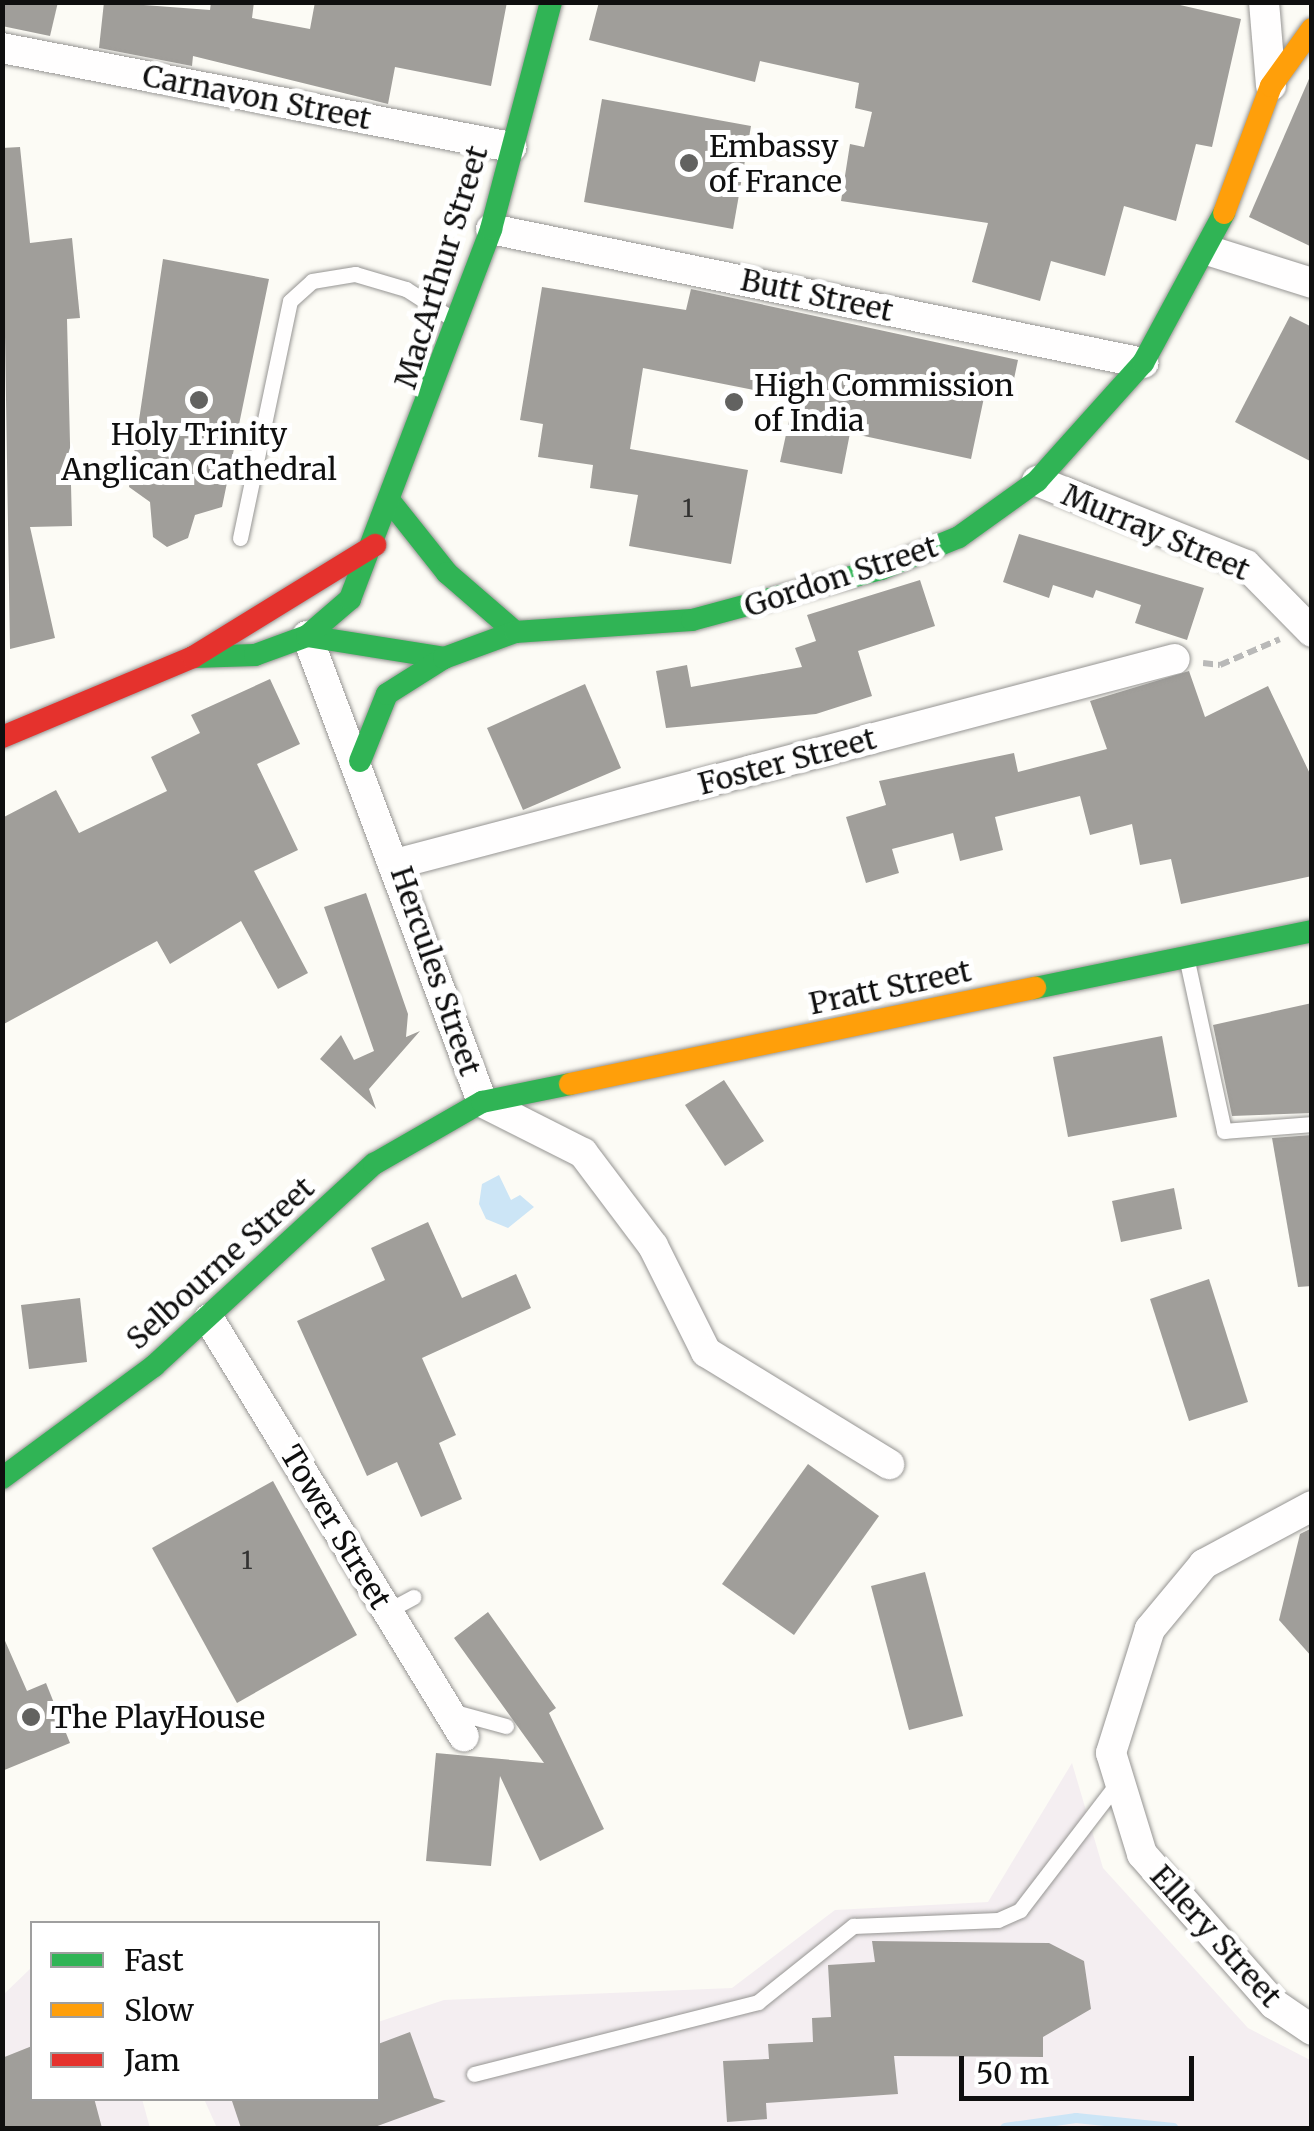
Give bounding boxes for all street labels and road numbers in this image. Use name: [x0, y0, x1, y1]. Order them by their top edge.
street label: Carnavon Street: [140, 57, 374, 137]
street label: MacArthur Street: [387, 141, 495, 393]
street label: Butt Street: [737, 261, 897, 329]
street label: Murray Street: [1057, 476, 1255, 588]
street label: Gordon Street: [740, 528, 942, 624]
street label: Foster Street: [694, 720, 880, 802]
street label: Hercules Street: [383, 862, 489, 1080]
street label: Pratt Street: [806, 952, 974, 1022]
street label: Selbourne Street: [119, 1169, 321, 1357]
street label: Tower Street: [273, 1439, 399, 1615]
street label: Ellery Street: [1143, 1858, 1289, 2014]

